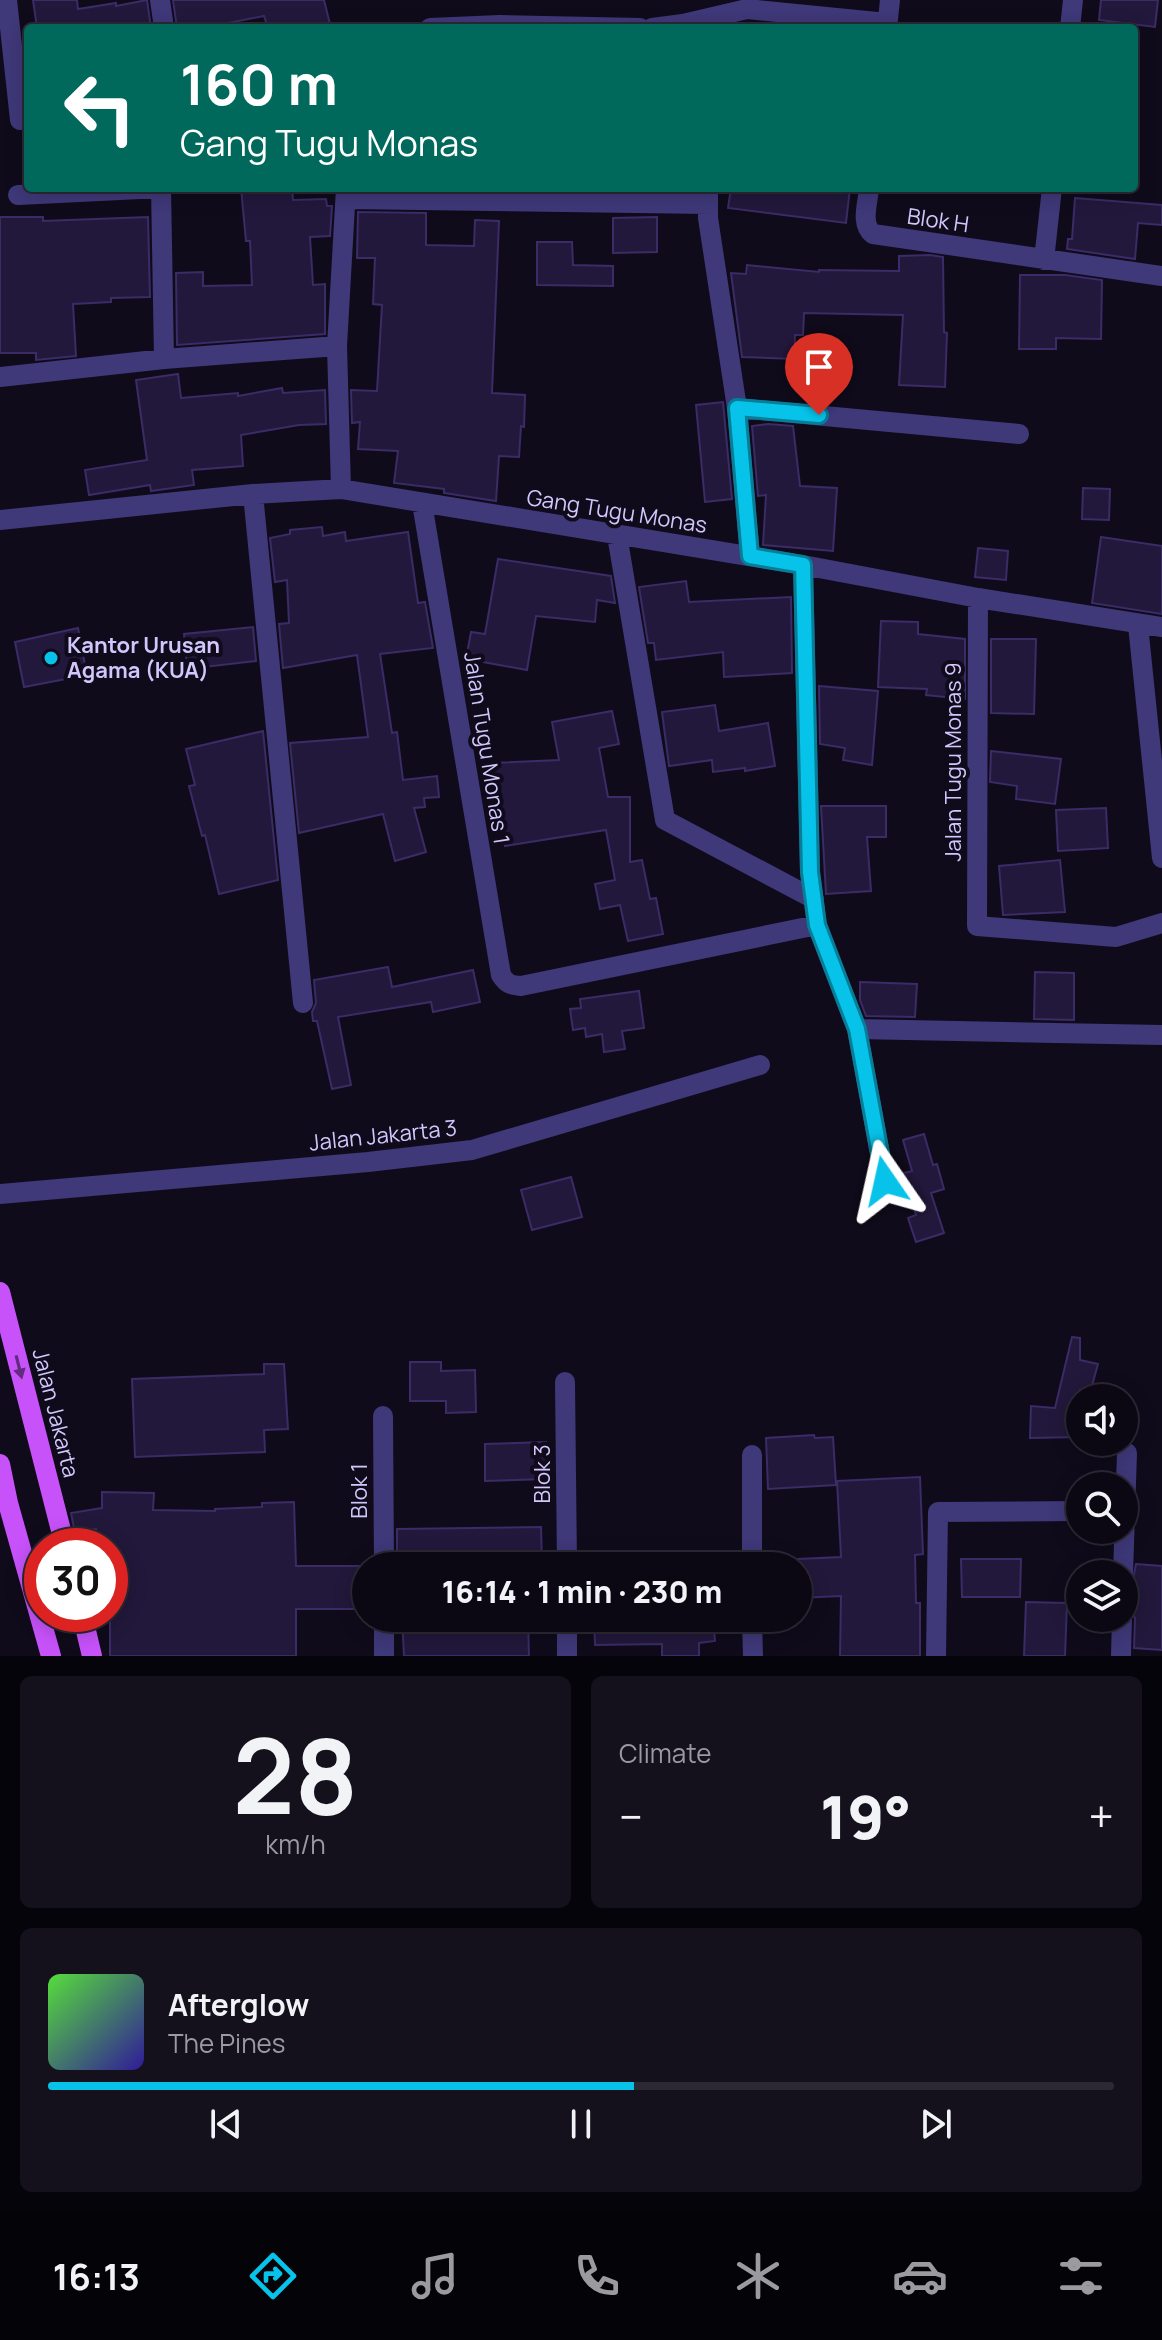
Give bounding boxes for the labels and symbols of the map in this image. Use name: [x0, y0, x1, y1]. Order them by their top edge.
street label: Blok H: [905, 201, 971, 239]
pin: [785, 333, 853, 415]
street label: Gang Tugu Monas: [525, 482, 709, 540]
place label: Kantor Urusan Agama (KUA): [67, 630, 220, 685]
marker: Kantor Urusan Agama (KUA): [42, 649, 60, 667]
street label: Jalan Tugu Monas 1: [457, 650, 517, 846]
street label: Jalan Tugu Monas 9: [938, 662, 968, 862]
street label: Jalan Jakarta 3: [308, 1112, 458, 1158]
position arrow: [843, 1139, 927, 1223]
street label: Jalan Jakarta: [26, 1345, 86, 1481]
one-way arrow: [14, 1355, 26, 1380]
street label: Blok 3: [527, 1444, 557, 1504]
street label: Blok 1: [344, 1463, 374, 1519]
speed limit sign: 30: [24, 1528, 128, 1632]

